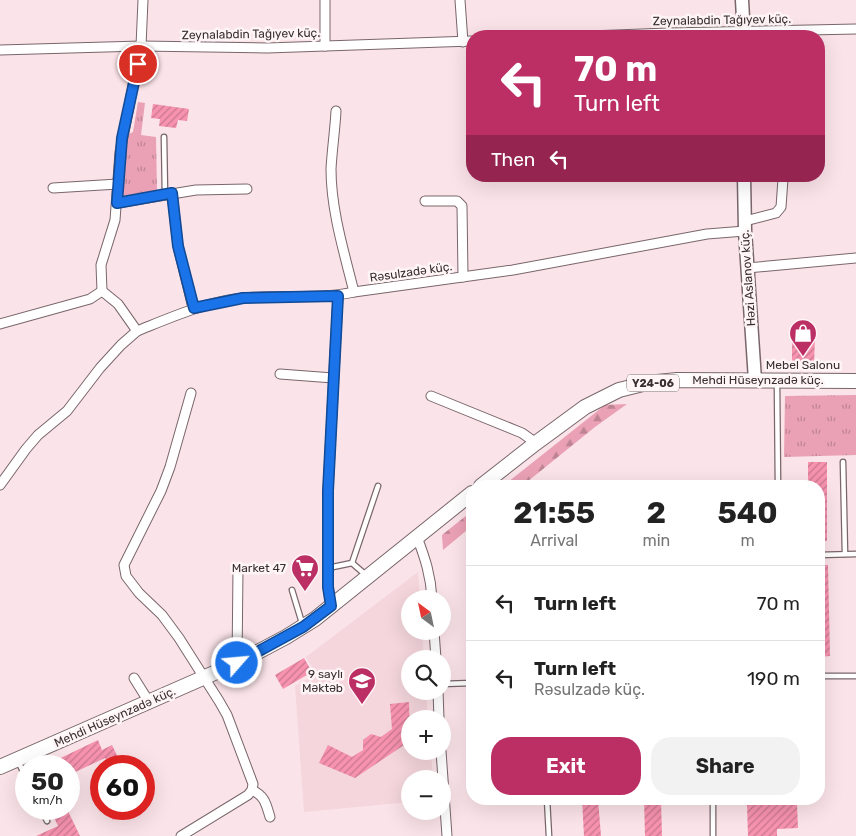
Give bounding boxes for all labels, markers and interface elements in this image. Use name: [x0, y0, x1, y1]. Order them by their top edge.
street label: Zeynalabdin Tağıyev küç.: [653, 12, 791, 28]
street label: Zeynalabdin Tağıyev küç.: [182, 26, 320, 42]
pin: [117, 43, 159, 85]
text: 70 m: [574, 48, 657, 90]
icon: arrive: [124, 50, 152, 78]
icon: left: [491, 50, 556, 115]
text: Turn left: [574, 90, 660, 117]
icon: left: [545, 145, 573, 173]
text: Then: [491, 148, 535, 171]
street label: Həzi Aslanov küç.: [738, 229, 758, 327]
street label: Rəsulzadə küç.: [369, 259, 453, 285]
shop icon: Mebel Salonu: [788, 318, 818, 357]
place label: Mebel Salonu: [766, 358, 840, 372]
street label: Mehdi Hüseynzadə küç.: [692, 373, 824, 387]
road number: Y24-06: [627, 374, 679, 392]
text: 21:55: [513, 495, 595, 531]
text: 2: [647, 495, 666, 531]
text: 540: [717, 495, 778, 531]
text: Arrival: [530, 531, 578, 550]
text: min: [642, 531, 670, 550]
text: m: [740, 531, 755, 550]
supermarket icon: Market 47: [290, 553, 320, 592]
place label: Market 47: [232, 561, 286, 575]
icon: left: [491, 589, 519, 617]
north arrow: [401, 590, 451, 640]
map controls: [401, 590, 451, 820]
text: Turn left: [534, 592, 616, 615]
text: 70 m: [757, 592, 800, 615]
position arrow: [210, 636, 262, 688]
button: search: [401, 650, 451, 700]
text: Turn left: [534, 657, 616, 680]
icon: left: [491, 664, 519, 692]
school or university icon: 9 saylı Məktəb: [347, 666, 377, 705]
place label: 9 saylı Məktəb: [302, 667, 343, 695]
text: 190 m: [747, 667, 800, 690]
text: Rəsulzadə küç.: [534, 680, 645, 699]
street label: Mehdi Hüseynzadə küç.: [52, 684, 178, 750]
button: +: [401, 710, 451, 760]
button: Exit: [491, 737, 641, 795]
button: Share: [651, 737, 800, 795]
speed limit sign: 60: [90, 755, 155, 820]
text: 50: [31, 767, 64, 796]
button: −: [401, 770, 451, 820]
text: km/h: [33, 793, 62, 807]

